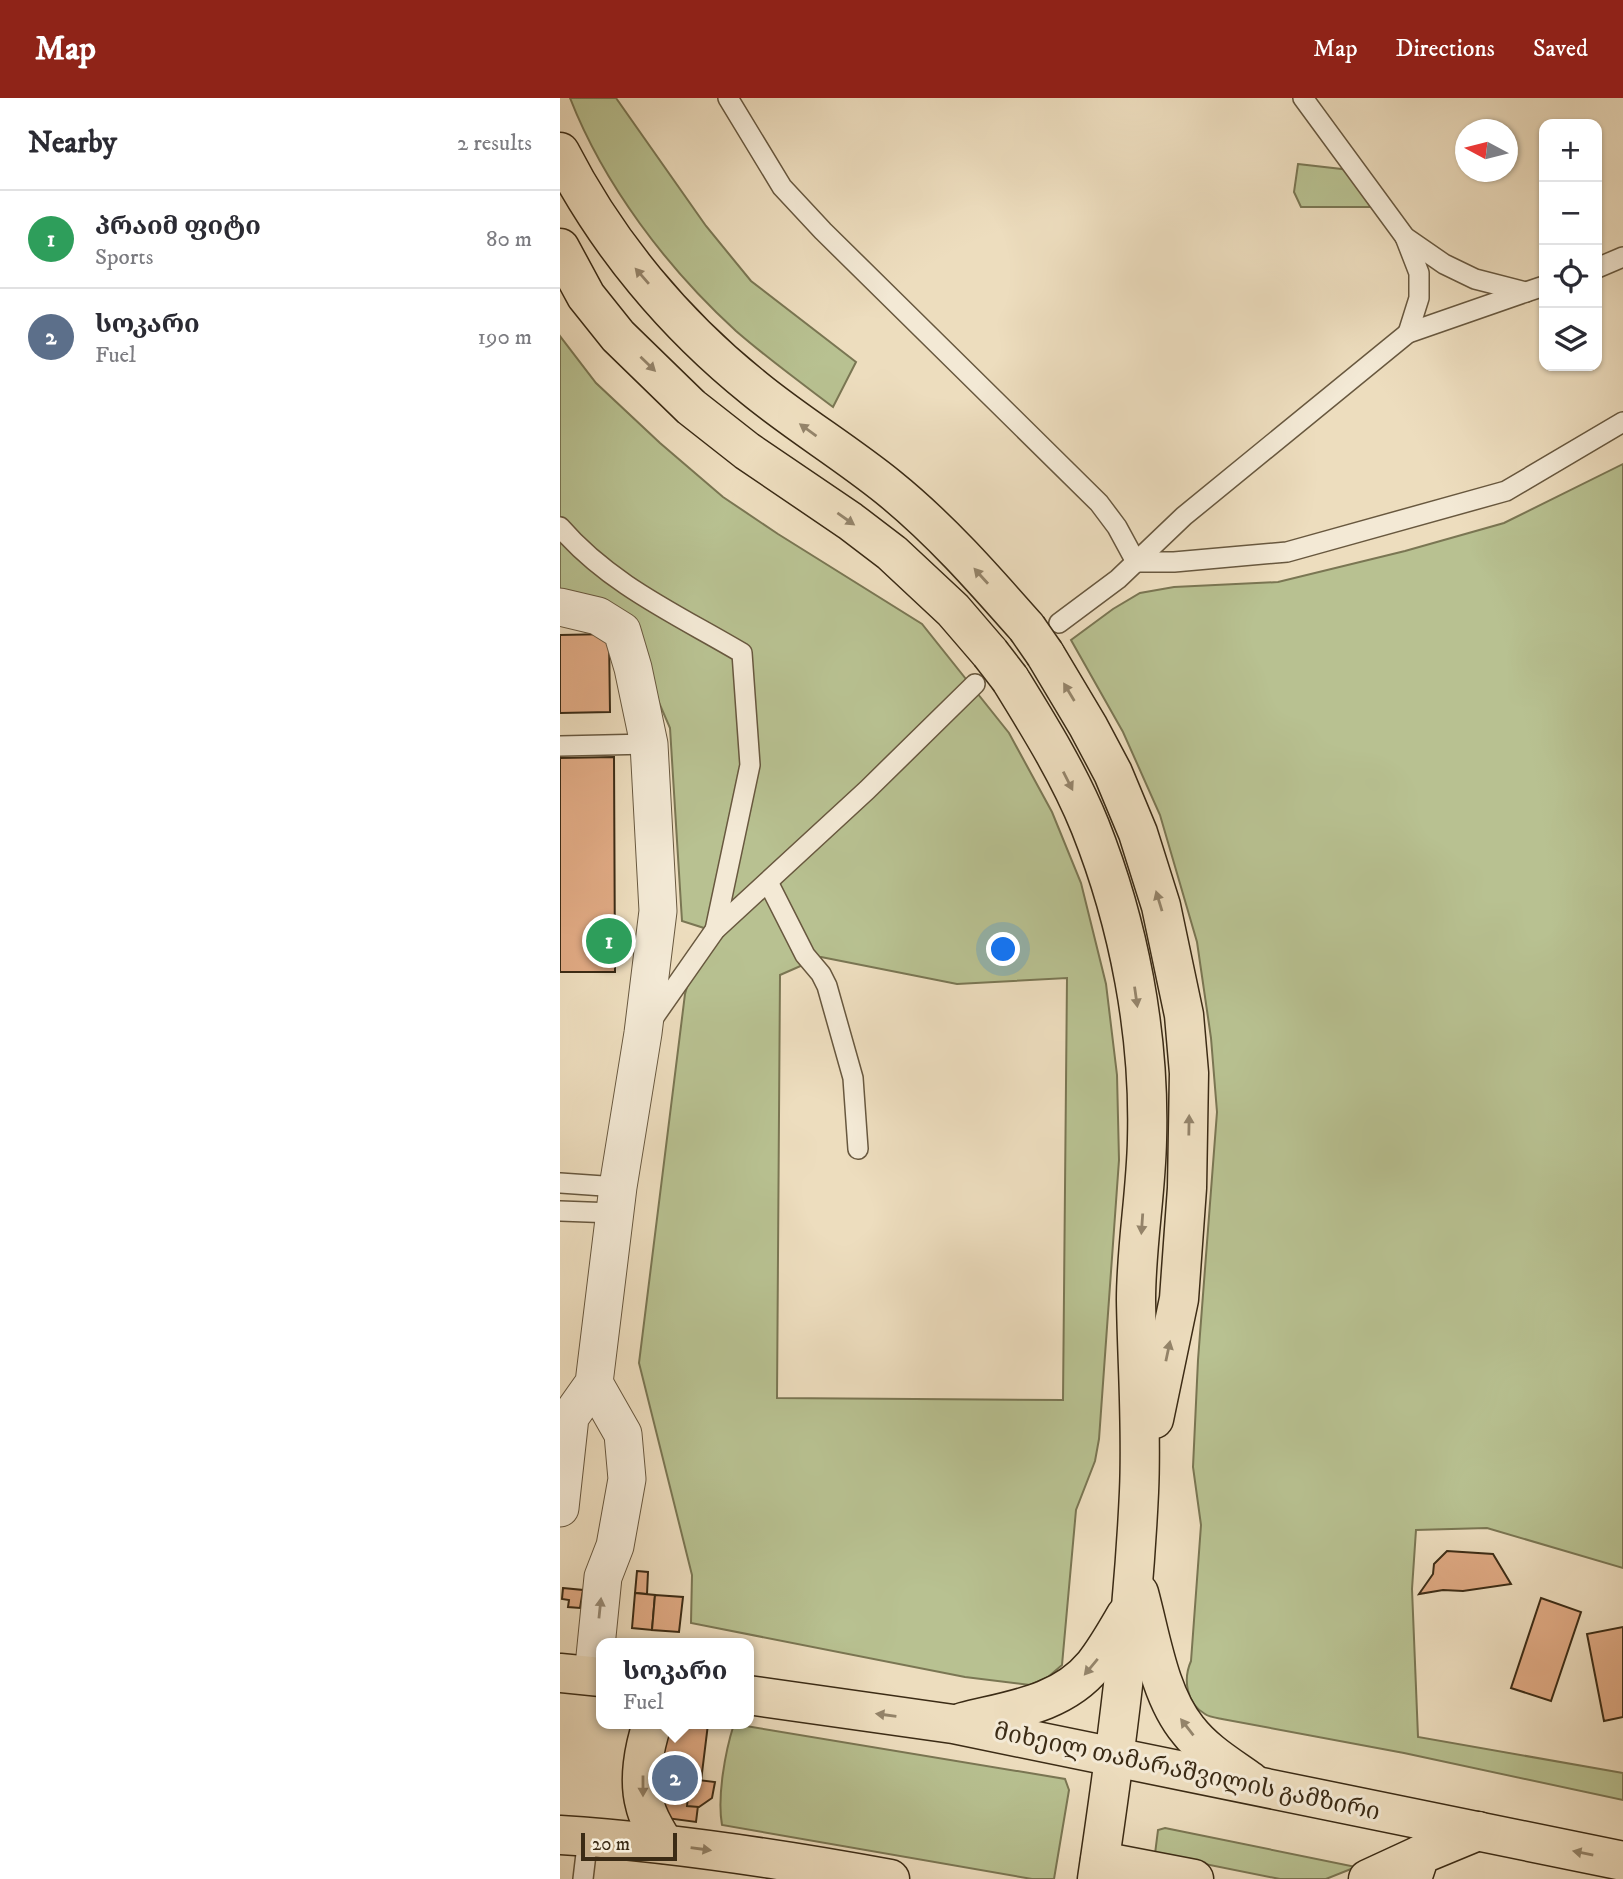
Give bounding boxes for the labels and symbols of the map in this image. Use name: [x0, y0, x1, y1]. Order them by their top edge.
north arrow: [1455, 119, 1518, 182]
one-way arrow: [634, 267, 650, 285]
one-way arrow: [639, 356, 656, 372]
one-way arrow: [799, 423, 817, 437]
one-way arrow: [837, 512, 855, 526]
one-way arrow: [974, 568, 990, 585]
one-way arrow: [1063, 683, 1075, 702]
one-way arrow: [1063, 771, 1074, 791]
one-way arrow: [1154, 890, 1164, 911]
pin: 1: [586, 915, 632, 967]
your location: [986, 932, 1020, 966]
one-way arrow: [1131, 986, 1142, 1008]
one-way arrow: [1184, 1114, 1195, 1136]
one-way arrow: [1136, 1213, 1147, 1235]
one-way arrow: [1162, 1340, 1173, 1362]
one-way arrow: [595, 1597, 606, 1619]
one-way arrow: [1083, 1658, 1099, 1676]
one-way arrow: [875, 1709, 897, 1720]
street label: მიხეილ თამარაშვილის გამზირი: [991, 1716, 1383, 1828]
one-way arrow: [1179, 1719, 1194, 1737]
pin: 2: [652, 1752, 698, 1804]
one-way arrow: [637, 1775, 649, 1797]
scale bar: [581, 1830, 677, 1862]
one-way arrow: [690, 1844, 712, 1855]
one-way arrow: [1572, 1847, 1594, 1858]

